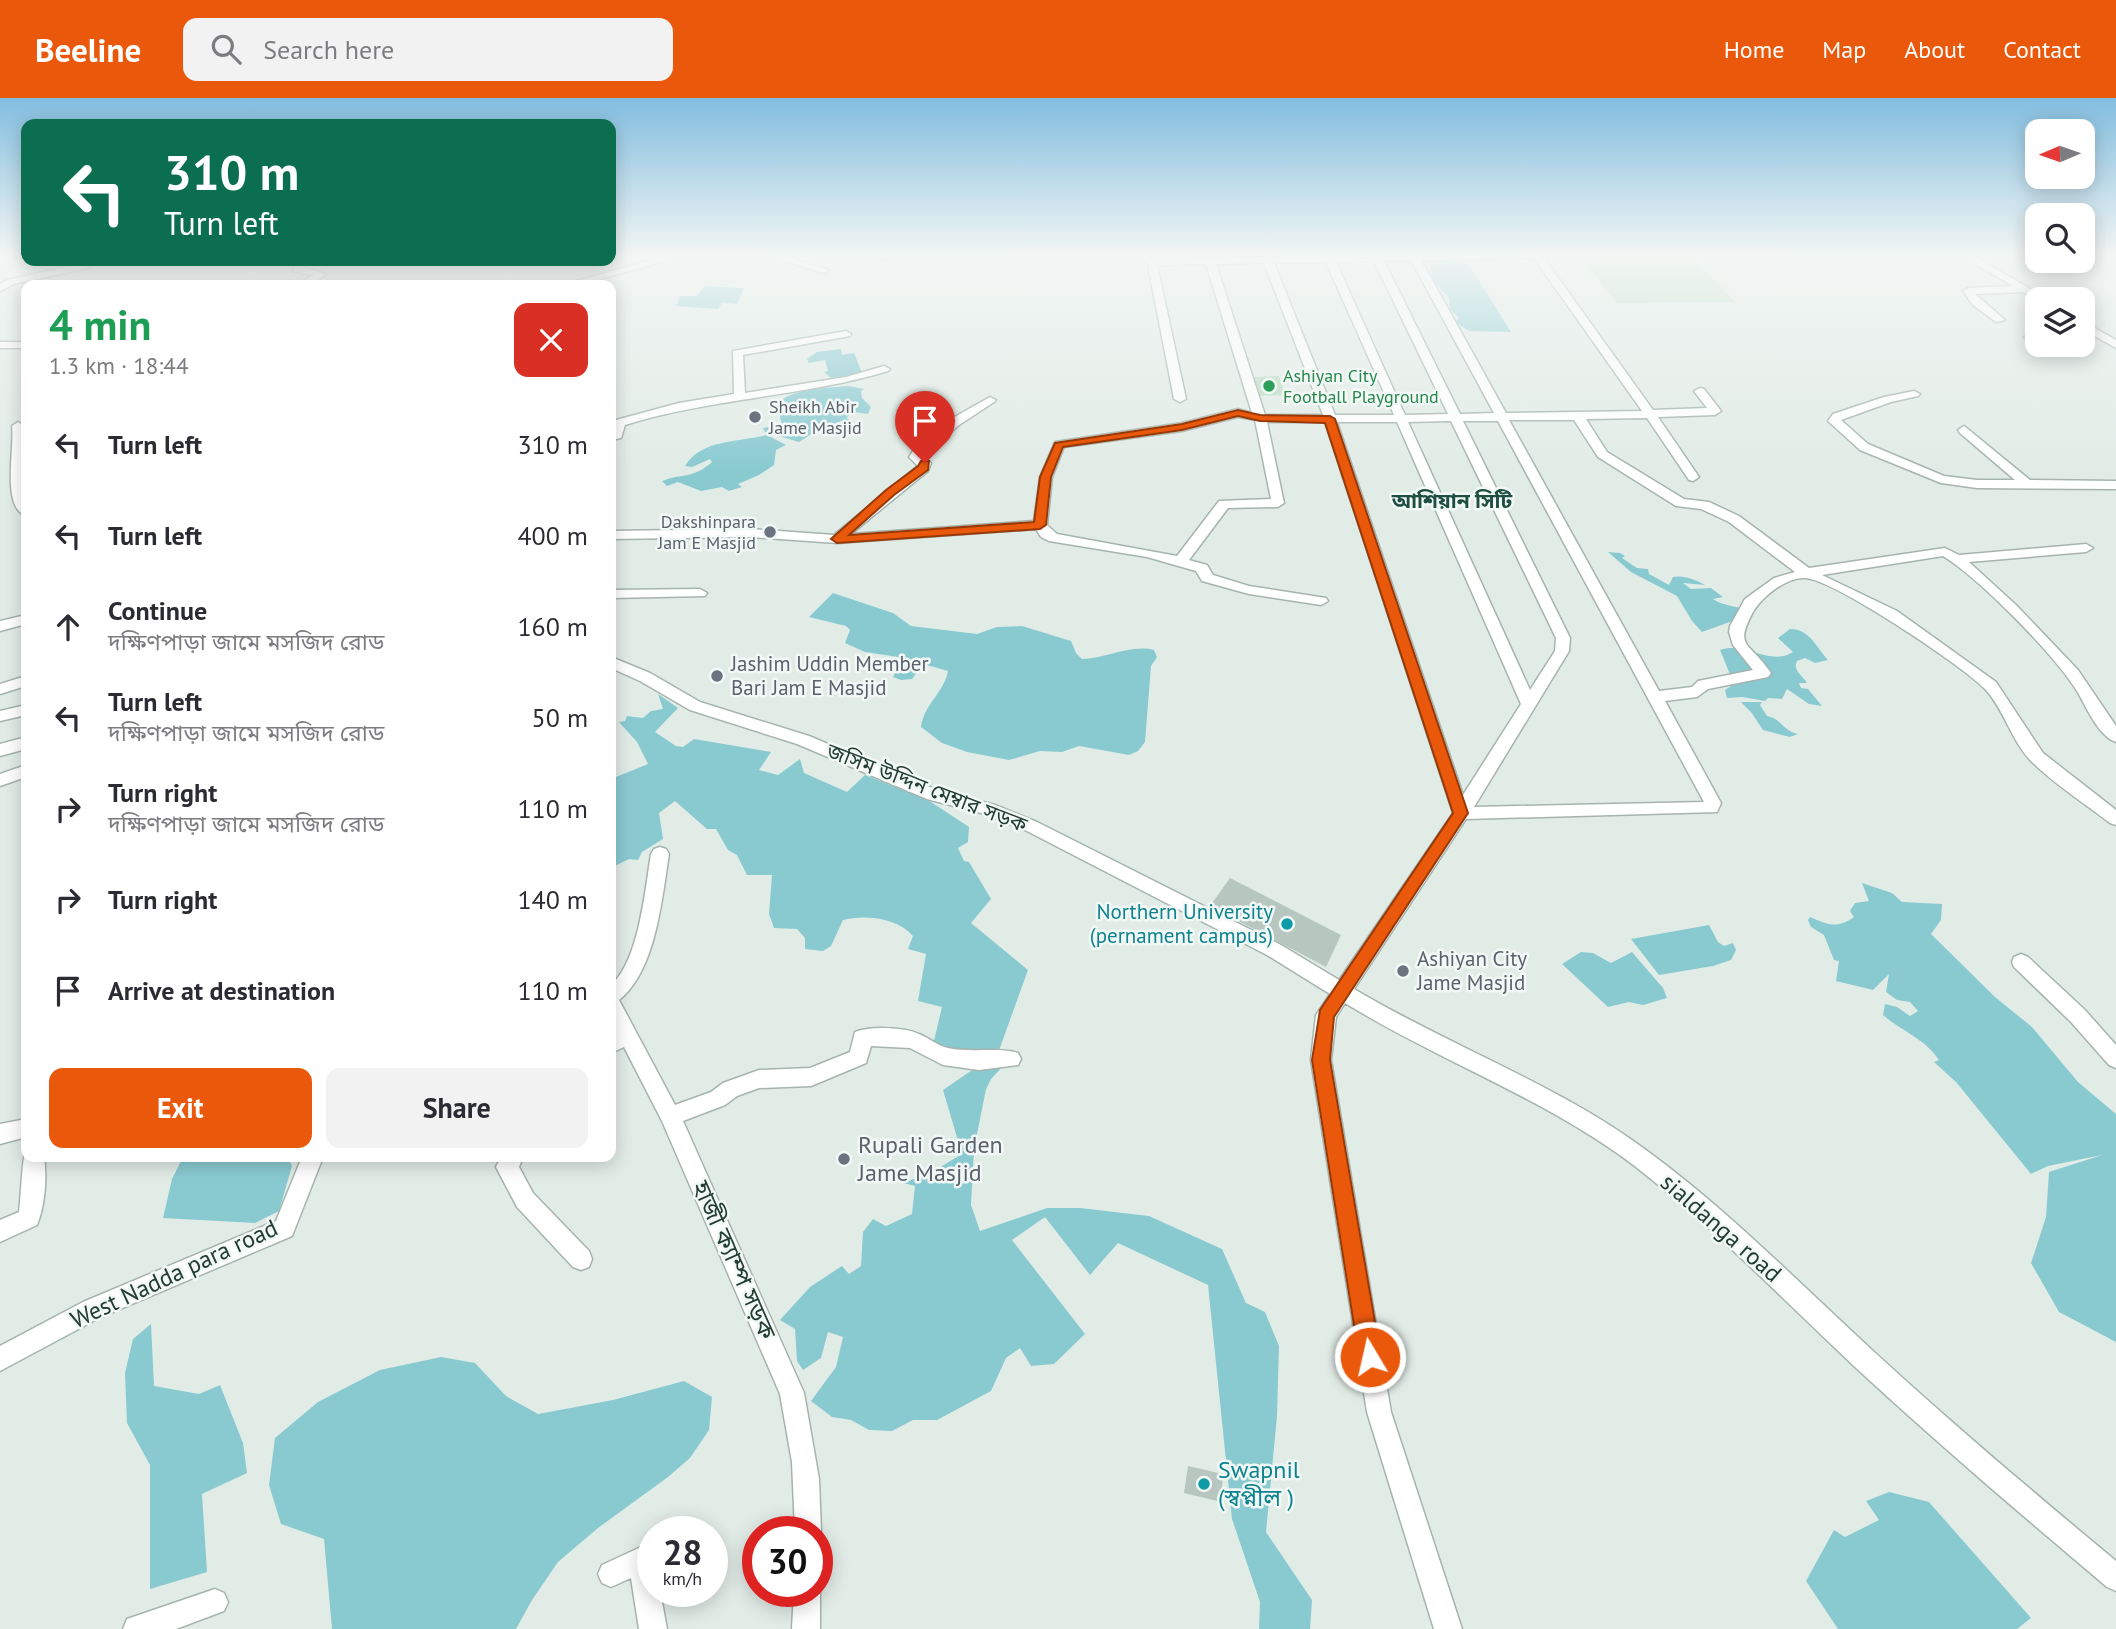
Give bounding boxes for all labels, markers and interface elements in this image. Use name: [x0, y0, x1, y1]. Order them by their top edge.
search box: [183, 18, 673, 81]
text: Beeline: [35, 28, 141, 71]
icon: search: [207, 30, 245, 68]
text: Search here: [263, 33, 394, 66]
text: Home: [1724, 34, 1784, 65]
text: Map: [1822, 34, 1866, 65]
text: About: [1904, 34, 1965, 65]
text: Contact: [2003, 34, 2081, 65]
north arrow: [2025, 119, 2095, 189]
map controls: [2025, 119, 2095, 357]
text: 310 m: [164, 140, 299, 204]
icon: left: [49, 147, 140, 238]
text: Turn left: [164, 202, 279, 244]
button: search: [2025, 203, 2095, 273]
button: layers: [2025, 287, 2095, 357]
text: 4 min: [49, 297, 151, 352]
button: close: [514, 303, 588, 377]
text: 1.3 km · 18:44: [49, 351, 188, 380]
place label: Ashiyan City Football Playground: [1283, 364, 1439, 408]
marker: Ashiyan City Football Playground: [1261, 378, 1277, 394]
pin: [895, 391, 955, 463]
place label: Sheikh Abir Jame Masjid: [768, 395, 862, 439]
icon: arrive: [906, 402, 944, 440]
marker: Sheikh Abir Jame Masjid: [747, 409, 763, 425]
icon: left: [49, 426, 87, 464]
text: Turn left: [108, 428, 202, 461]
text: 310 m: [517, 428, 588, 461]
district label: আশিয়ান সিটি: [1391, 487, 1513, 514]
place label: Dakshinpara Jam E Masjid: [657, 510, 756, 554]
icon: left: [49, 517, 87, 555]
text: Turn left: [108, 519, 202, 552]
text: 400 m: [517, 519, 588, 552]
marker: Dakshinpara Jam E Masjid: [762, 524, 778, 540]
text: Continue: [108, 594, 207, 627]
icon: ahead: [49, 608, 87, 646]
text: 160 m: [517, 610, 588, 643]
text: দক্ষিণপাড়া জামে মসজিদ রোড: [108, 627, 384, 656]
place label: Jashim Uddin Member Bari Jam E Masjid: [730, 650, 929, 701]
marker: Jashim Uddin Member Bari Jam E Masjid: [709, 668, 725, 684]
text: Turn left: [108, 685, 202, 718]
icon: left: [49, 699, 87, 737]
text: 50 m: [532, 701, 588, 734]
text: দক্ষিণপাড়া জামে মসজিদ রোড: [108, 718, 384, 747]
street label: জসিম উদ্দিন মেম্বার সড়ক: [822, 736, 1032, 839]
text: Turn right: [108, 776, 217, 809]
icon: right: [49, 790, 87, 828]
text: 110 m: [517, 792, 588, 825]
text: দক্ষিণপাড়া জামে মসজিদ রোড: [108, 809, 384, 838]
icon: right: [49, 881, 87, 919]
text: Turn right: [108, 883, 217, 916]
text: 140 m: [517, 883, 588, 916]
place label: Northern University (pernament campus): [1090, 898, 1273, 949]
marker: Northern University (pernament campus): [1279, 916, 1295, 932]
place label: Ashiyan City Jame Masjid: [1416, 945, 1527, 996]
marker: Ashiyan City Jame Masjid: [1395, 963, 1411, 979]
icon: arrive: [49, 972, 87, 1010]
text: Arrive at destination: [108, 974, 335, 1007]
text: 110 m: [517, 974, 588, 1007]
button: Exit: [49, 1068, 312, 1148]
button: Share: [326, 1068, 588, 1148]
place label: Rupali Garden Jame Masjid: [857, 1129, 1003, 1188]
marker: Rupali Garden Jame Masjid: [836, 1151, 852, 1167]
street label: sialdanga road: [1654, 1167, 1788, 1289]
street label: হাজী ক্যাম্প সড়ক: [685, 1175, 784, 1344]
street label: West Nadda para road: [65, 1212, 282, 1335]
position arrow: [1333, 1320, 1407, 1394]
place label: Swapnil (স্বপ্নীল ): [1218, 1454, 1300, 1513]
marker: Swapnil (স্বপ্নীল ): [1196, 1476, 1212, 1492]
speed limit sign: 30: [742, 1516, 833, 1607]
text: 28: [663, 1529, 702, 1575]
text: km/h: [663, 1567, 702, 1590]

